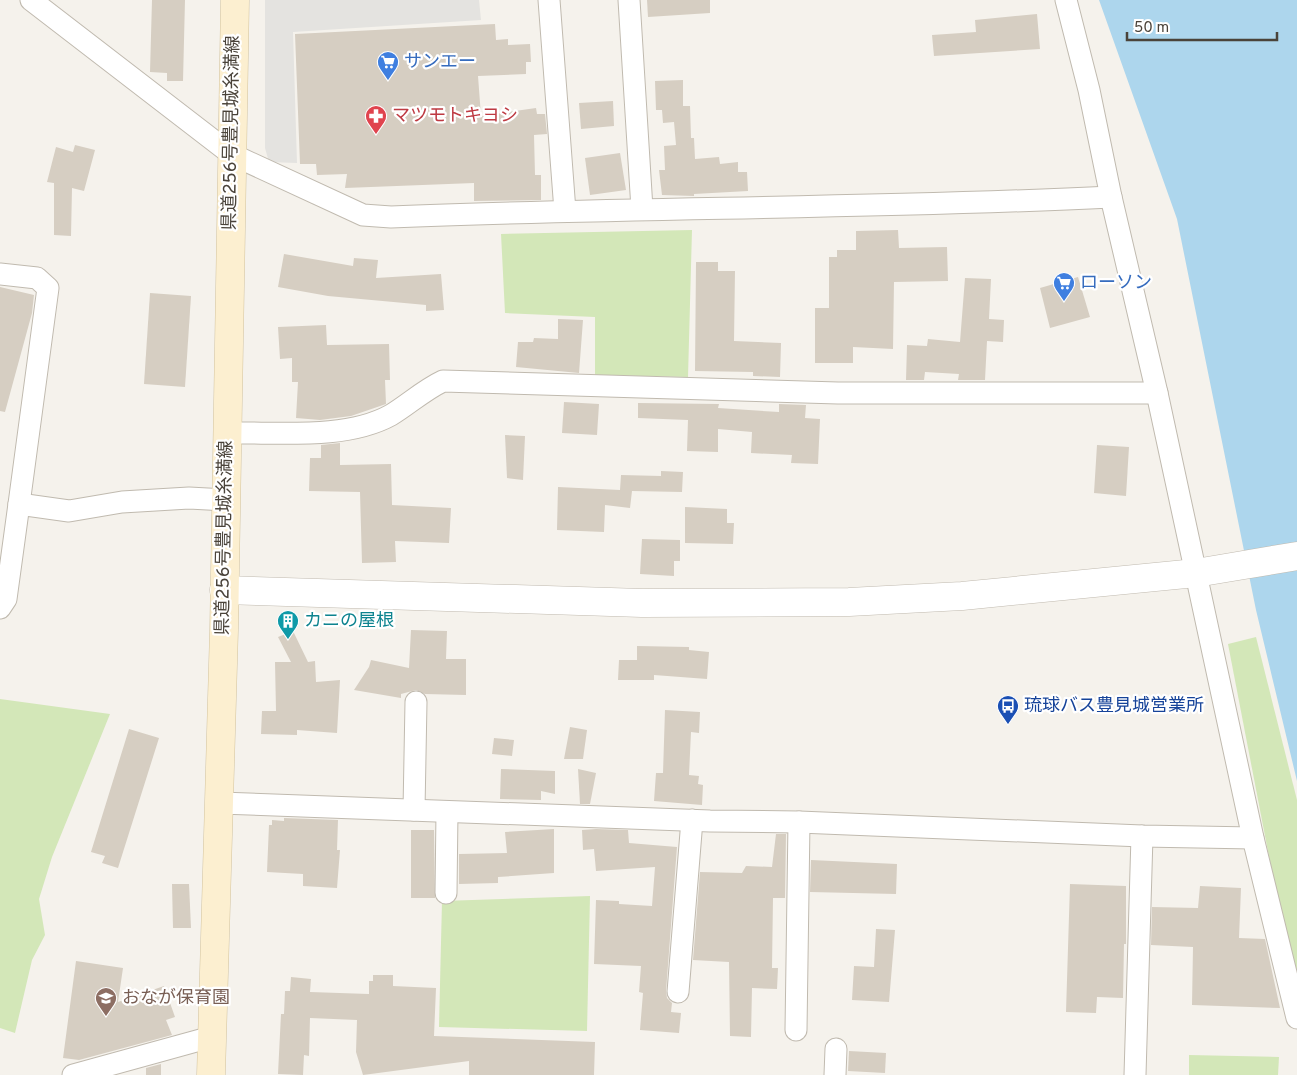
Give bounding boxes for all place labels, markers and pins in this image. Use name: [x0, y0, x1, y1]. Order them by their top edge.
supermarket icon: サンエー: [376, 50, 400, 81]
place label: サンエー: [404, 51, 476, 74]
pharmacy icon: マツモトキヨシ: [364, 104, 388, 135]
place label: マツモトキヨシ: [392, 105, 518, 128]
supermarket icon: ローソン: [1052, 271, 1076, 302]
place label: ローソン: [1080, 272, 1152, 295]
building icon: カニの屋根: [276, 609, 300, 640]
place label: カニの屋根: [304, 610, 394, 633]
bus stop icon: 琉球バス豊見城営業所: [996, 694, 1020, 725]
place label: 琉球バス豊見城営業所: [1024, 695, 1204, 718]
school or university icon: おなが保育園: [94, 986, 118, 1017]
place label: おなが保育園: [122, 987, 230, 1010]

